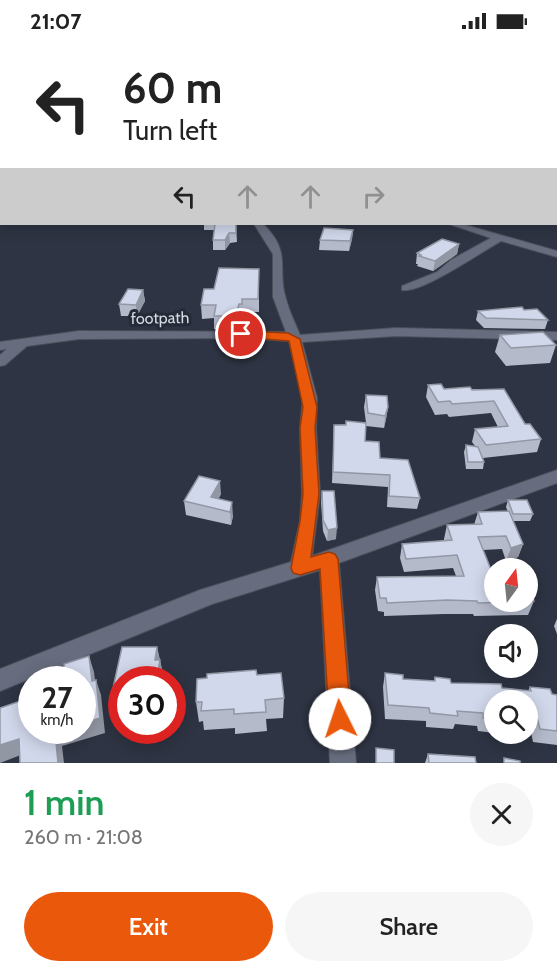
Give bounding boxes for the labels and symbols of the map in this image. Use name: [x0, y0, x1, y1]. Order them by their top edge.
street label: footpath: [131, 308, 189, 328]
pin: [215, 308, 266, 359]
north arrow: [484, 558, 538, 612]
speed limit sign: 30: [108, 666, 186, 744]
position arrow: [308, 687, 372, 751]

